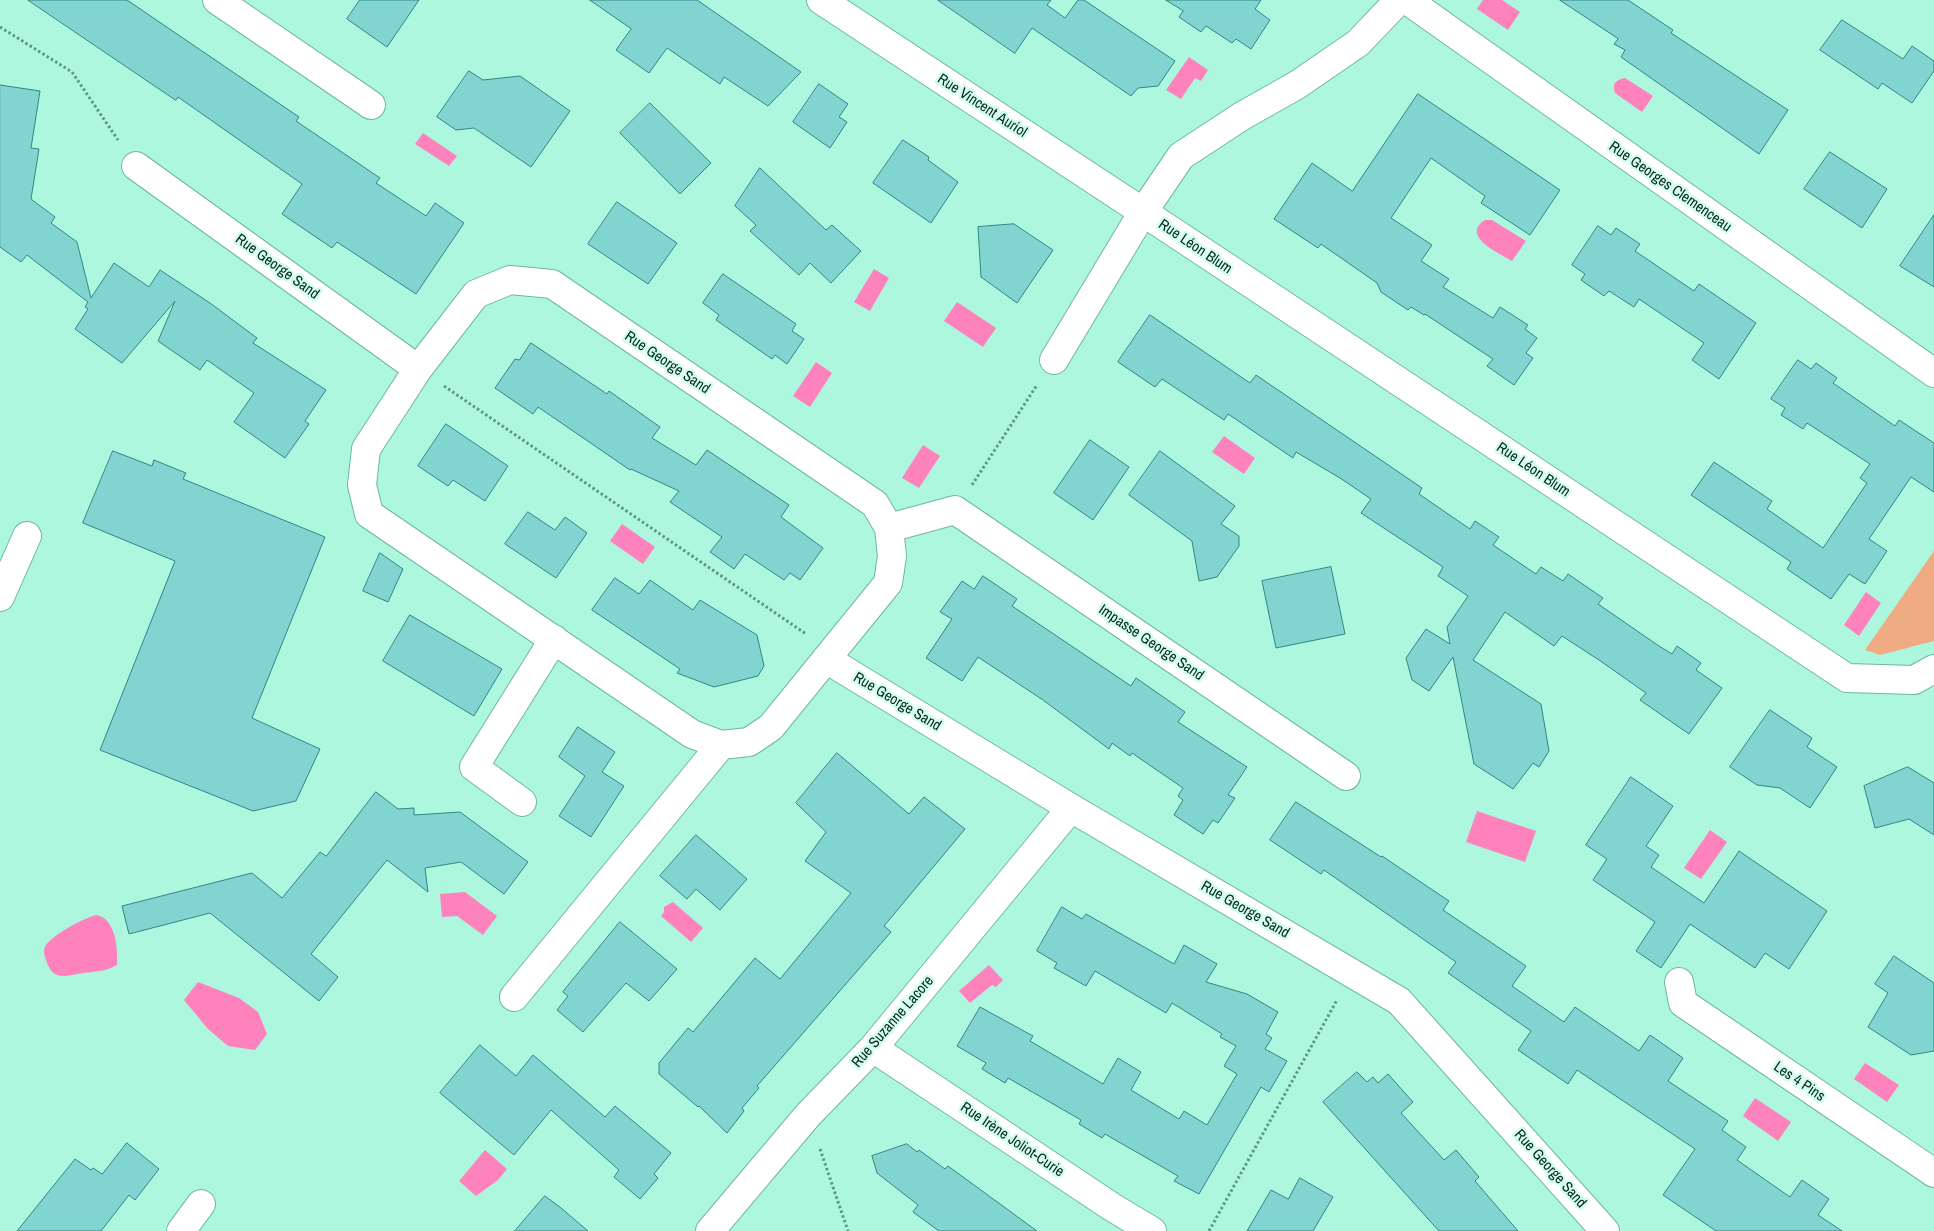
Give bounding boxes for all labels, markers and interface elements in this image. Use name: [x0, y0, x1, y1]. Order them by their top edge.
street label: Rue Vincent Auriol: [934, 70, 1030, 142]
street label: Rue Georges Clemenceau: [1605, 138, 1735, 236]
street label: Rue Léon Blum: [1155, 216, 1235, 278]
street label: Rue George Sand: [232, 231, 322, 303]
street label: Rue George Sand: [621, 328, 713, 398]
street label: Rue Léon Blum: [1493, 439, 1573, 501]
street label: Impasse George Sand: [1095, 601, 1207, 685]
street label: Rue George Sand: [850, 669, 944, 735]
street label: Rue George Sand: [1198, 877, 1292, 943]
street label: Rue Suzanne Lacore: [848, 972, 938, 1072]
street label: Les 4 Pins: [1770, 1058, 1828, 1106]
street label: Rue Irène Joliot-Curie: [957, 1099, 1067, 1181]
street label: Rue George Sand: [1510, 1126, 1590, 1212]

